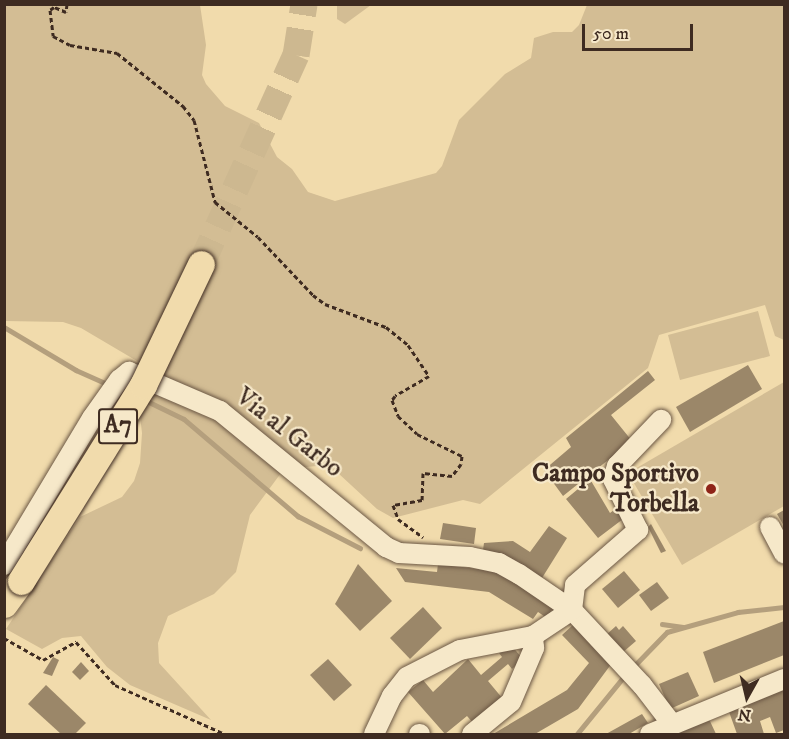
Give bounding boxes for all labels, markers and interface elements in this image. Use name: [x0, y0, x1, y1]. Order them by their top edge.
scale bar: [585, 12, 696, 50]
text: 50 m: [593, 23, 629, 45]
street label: Via al Garbo: [229, 381, 349, 485]
road number: A7: [97, 405, 139, 447]
place label: Campo Sportivo Torbella: [532, 458, 699, 520]
marker: Campo Sportivo Torbella: [704, 482, 718, 496]
north arrow: [717, 667, 777, 727]
text: N: [737, 704, 752, 726]

